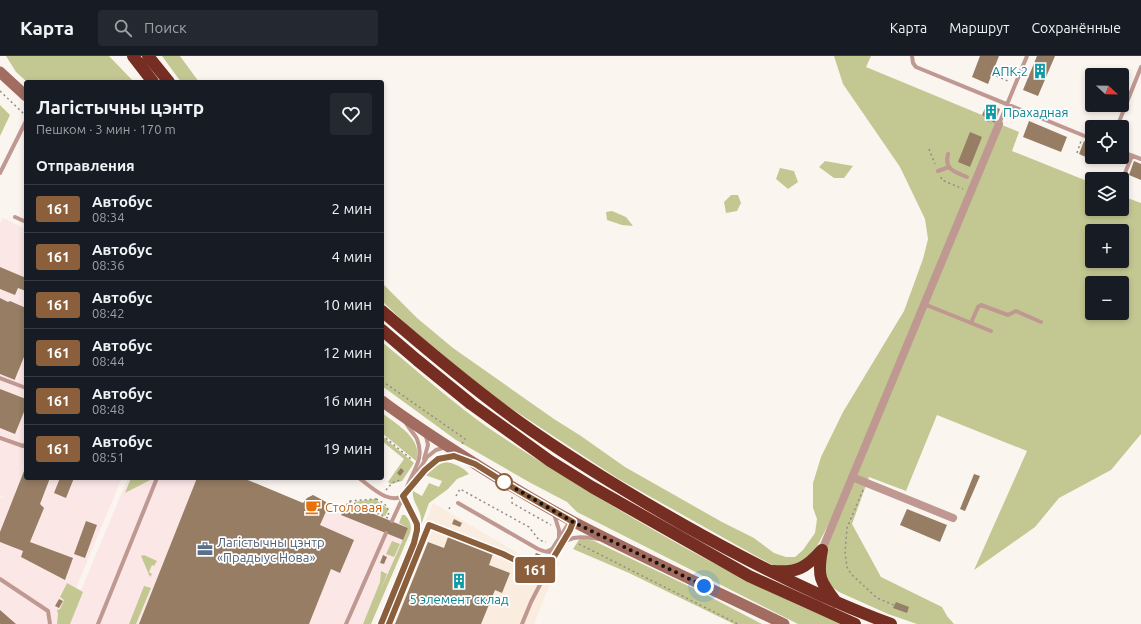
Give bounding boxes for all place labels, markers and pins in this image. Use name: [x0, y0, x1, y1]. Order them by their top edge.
building icon: АПК-2: [1031, 62, 1049, 80]
place label: АПК-2: [992, 64, 1028, 78]
building icon: Прахадная: [982, 103, 1000, 121]
place label: Прахадная: [1003, 105, 1068, 119]
unlabelled marker: [495, 473, 513, 491]
cafe icon: Столовая: [304, 498, 322, 516]
place label: Столовая: [325, 500, 382, 514]
place label: Лагістычны цэнтр «Прадыус Нова»: [217, 535, 325, 564]
office icon: Лагістычны цэнтр «Прадыус Нова»: [196, 540, 214, 558]
building icon: 5 элемент склад: [450, 572, 468, 590]
place label: 5 элемент склад: [409, 592, 509, 606]

